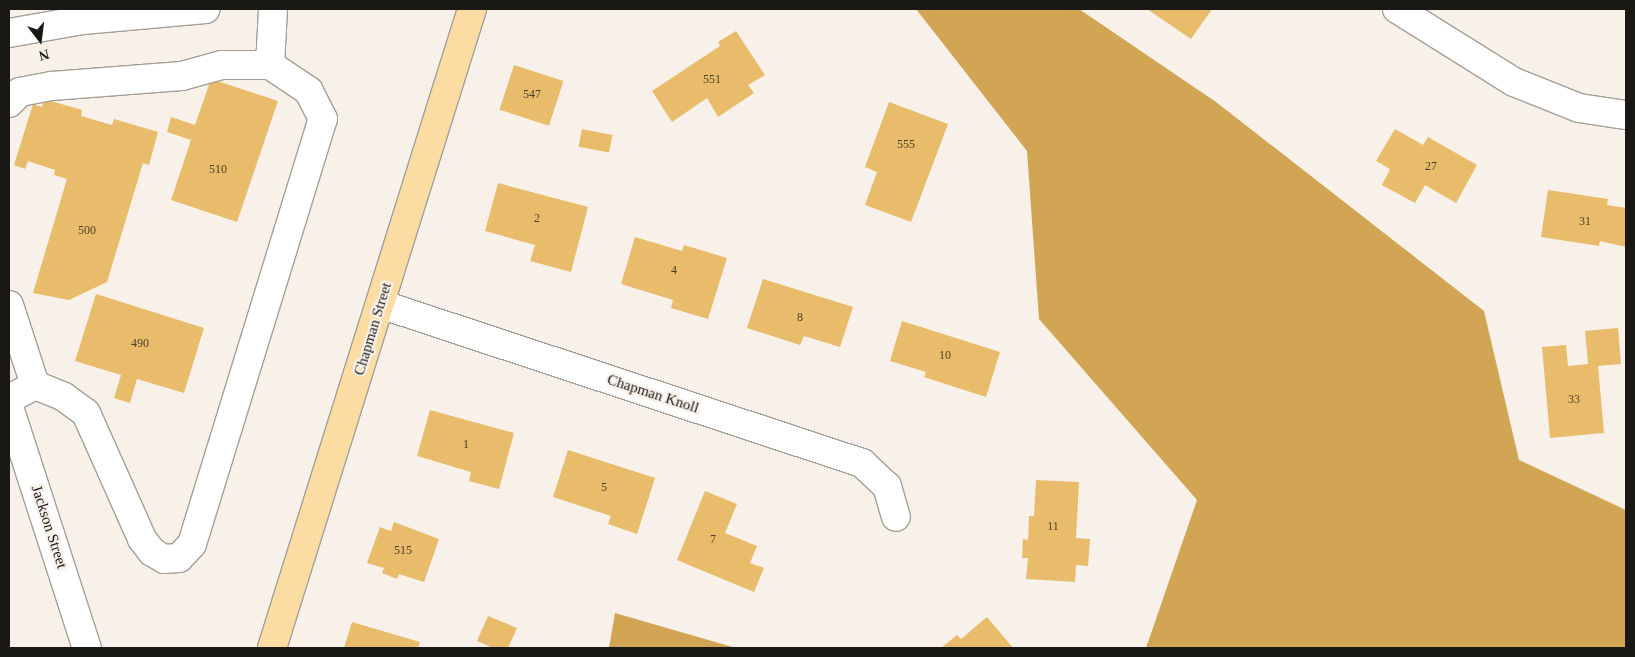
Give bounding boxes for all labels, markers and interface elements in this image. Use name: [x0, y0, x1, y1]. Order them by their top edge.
north arrow: [15, 15, 65, 65]
text: N: [37, 46, 51, 64]
house number: 551: [703, 73, 721, 87]
house number: 547: [523, 88, 541, 102]
house number: 555: [897, 138, 915, 152]
house number: 27: [1425, 160, 1437, 174]
house number: 510: [209, 163, 227, 177]
house number: 2: [534, 212, 540, 226]
house number: 31: [1579, 215, 1591, 229]
house number: 500: [78, 224, 96, 238]
house number: 4: [671, 264, 677, 278]
street label: Chapman Street: [350, 280, 396, 378]
house number: 8: [797, 311, 803, 325]
house number: 490: [131, 337, 149, 351]
house number: 10: [939, 349, 951, 363]
street label: Chapman Knoll: [605, 371, 701, 417]
house number: 33: [1568, 393, 1580, 407]
house number: 1: [463, 438, 469, 452]
house number: 5: [601, 481, 607, 495]
street label: Jackson Street: [27, 483, 71, 571]
house number: 11: [1047, 520, 1059, 534]
house number: 7: [710, 533, 716, 547]
house number: 515: [394, 544, 412, 558]

